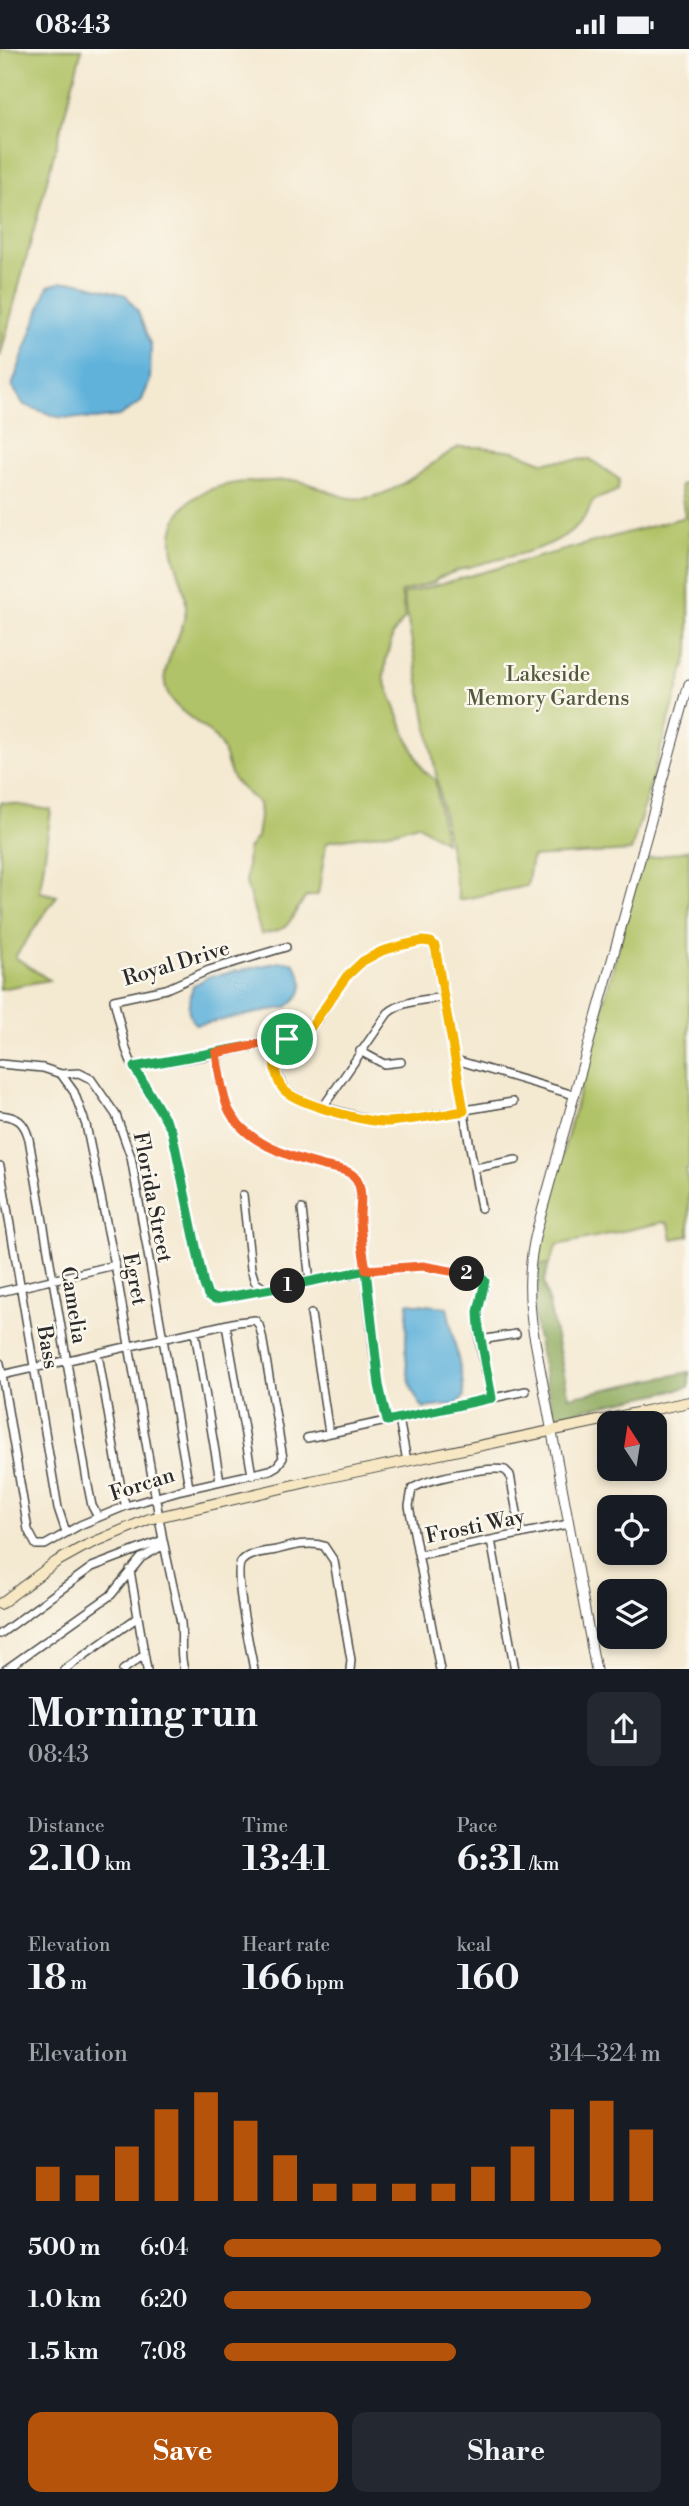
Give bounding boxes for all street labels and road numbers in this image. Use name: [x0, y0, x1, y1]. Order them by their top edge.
street label: Royal Drive: [120, 935, 233, 993]
street label: Florida Street: [127, 1130, 177, 1265]
street label: Egret: [116, 1251, 152, 1308]
street label: Camelia: [54, 1265, 92, 1346]
street label: Bass: [30, 1322, 64, 1371]
street label: Forcan: [107, 1462, 178, 1508]
street label: Frosti Way: [423, 1504, 528, 1550]

